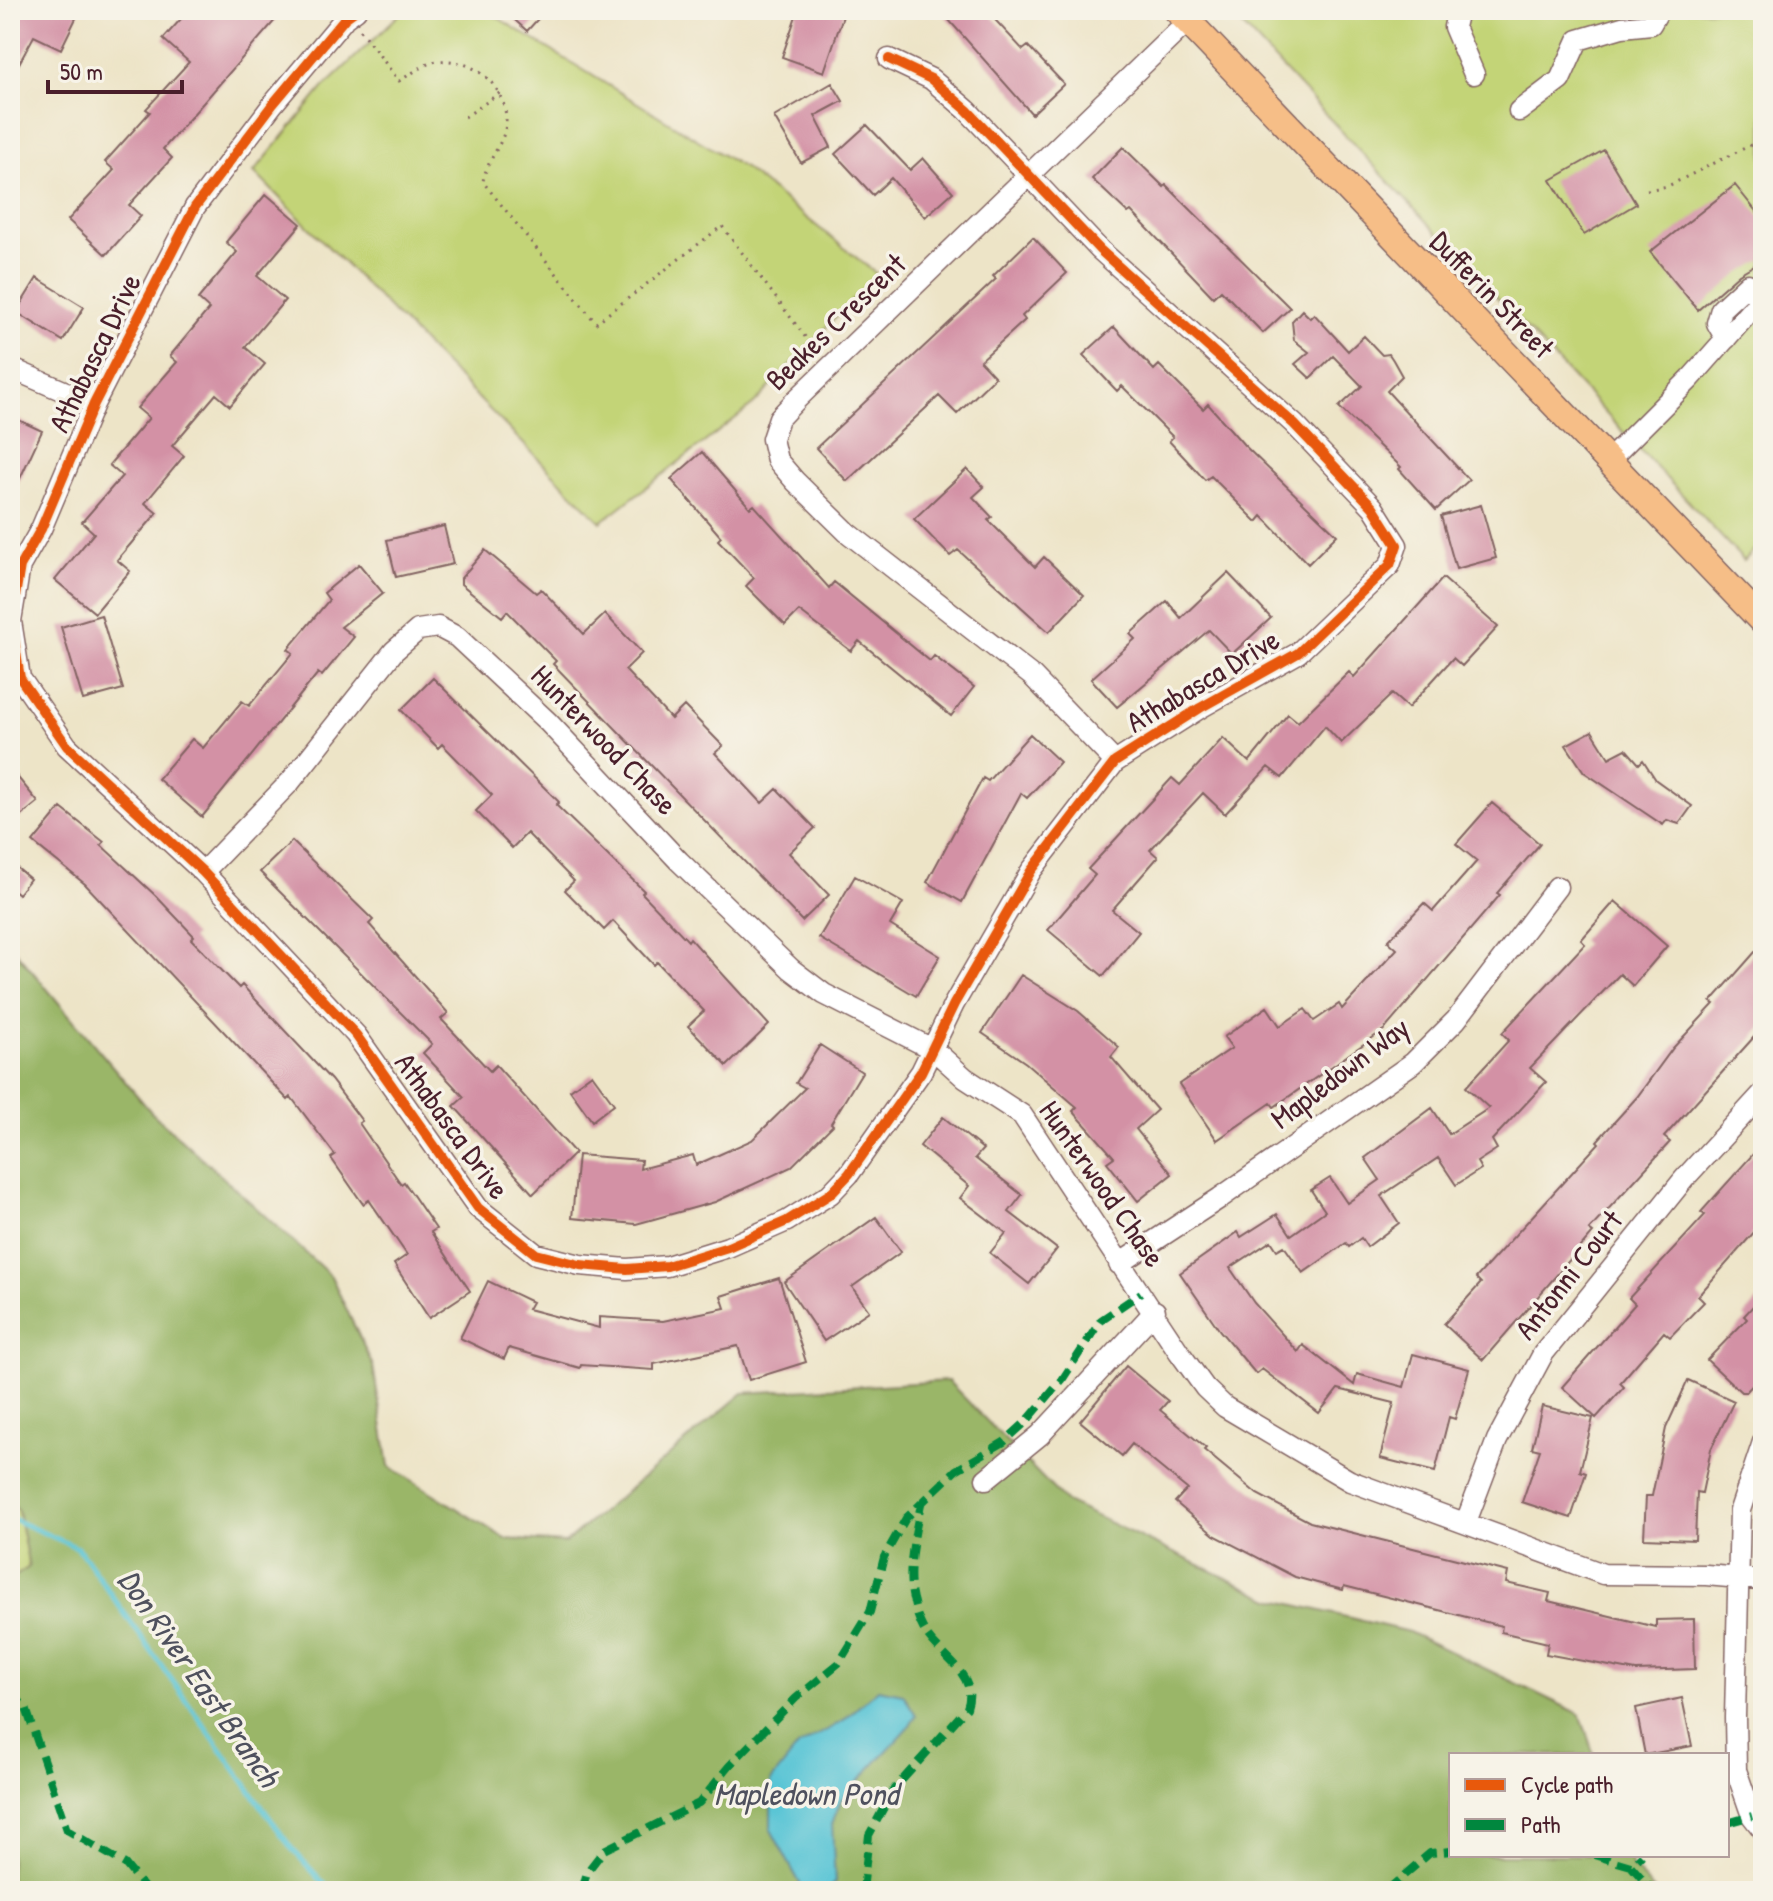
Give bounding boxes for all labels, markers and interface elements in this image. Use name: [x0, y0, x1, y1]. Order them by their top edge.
scale bar: [48, 44, 182, 94]
text: 50 m: [60, 55, 103, 87]
street label: Dufferin Street: [1422, 222, 1564, 367]
street label: Beakes Crescent: [756, 244, 915, 398]
street label: Athabasca Drive: [38, 267, 150, 439]
street label: Athabasca Drive: [1119, 619, 1286, 742]
street label: Hunterwood Chase: [523, 656, 687, 823]
street label: Mapledown Way: [1262, 1007, 1417, 1137]
street label: Athabasca Drive: [386, 1044, 520, 1207]
street label: Hunterwood Chase: [1031, 1092, 1175, 1275]
street label: Antonni Court: [1505, 1201, 1632, 1347]
water label: Don River East Branch: [108, 1561, 292, 1797]
legend: [1449, 1753, 1729, 1857]
text: Cycle path: [1521, 1768, 1613, 1800]
water label: Mapledown Pond: [714, 1772, 902, 1815]
text: Path: [1521, 1808, 1560, 1840]

